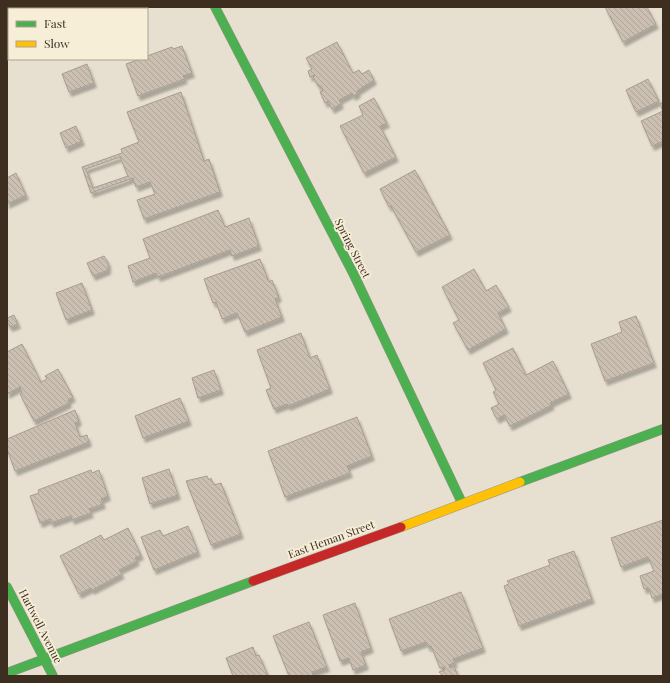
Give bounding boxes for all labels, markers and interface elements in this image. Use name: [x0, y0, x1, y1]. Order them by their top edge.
legend: [8, 8, 148, 60]
text: Fast: [44, 15, 67, 31]
text: Slow: [44, 35, 70, 51]
street label: Spring Street: [332, 216, 374, 280]
street label: East Heman Street: [286, 516, 377, 562]
street label: Hartwell Avenue: [16, 586, 66, 666]

